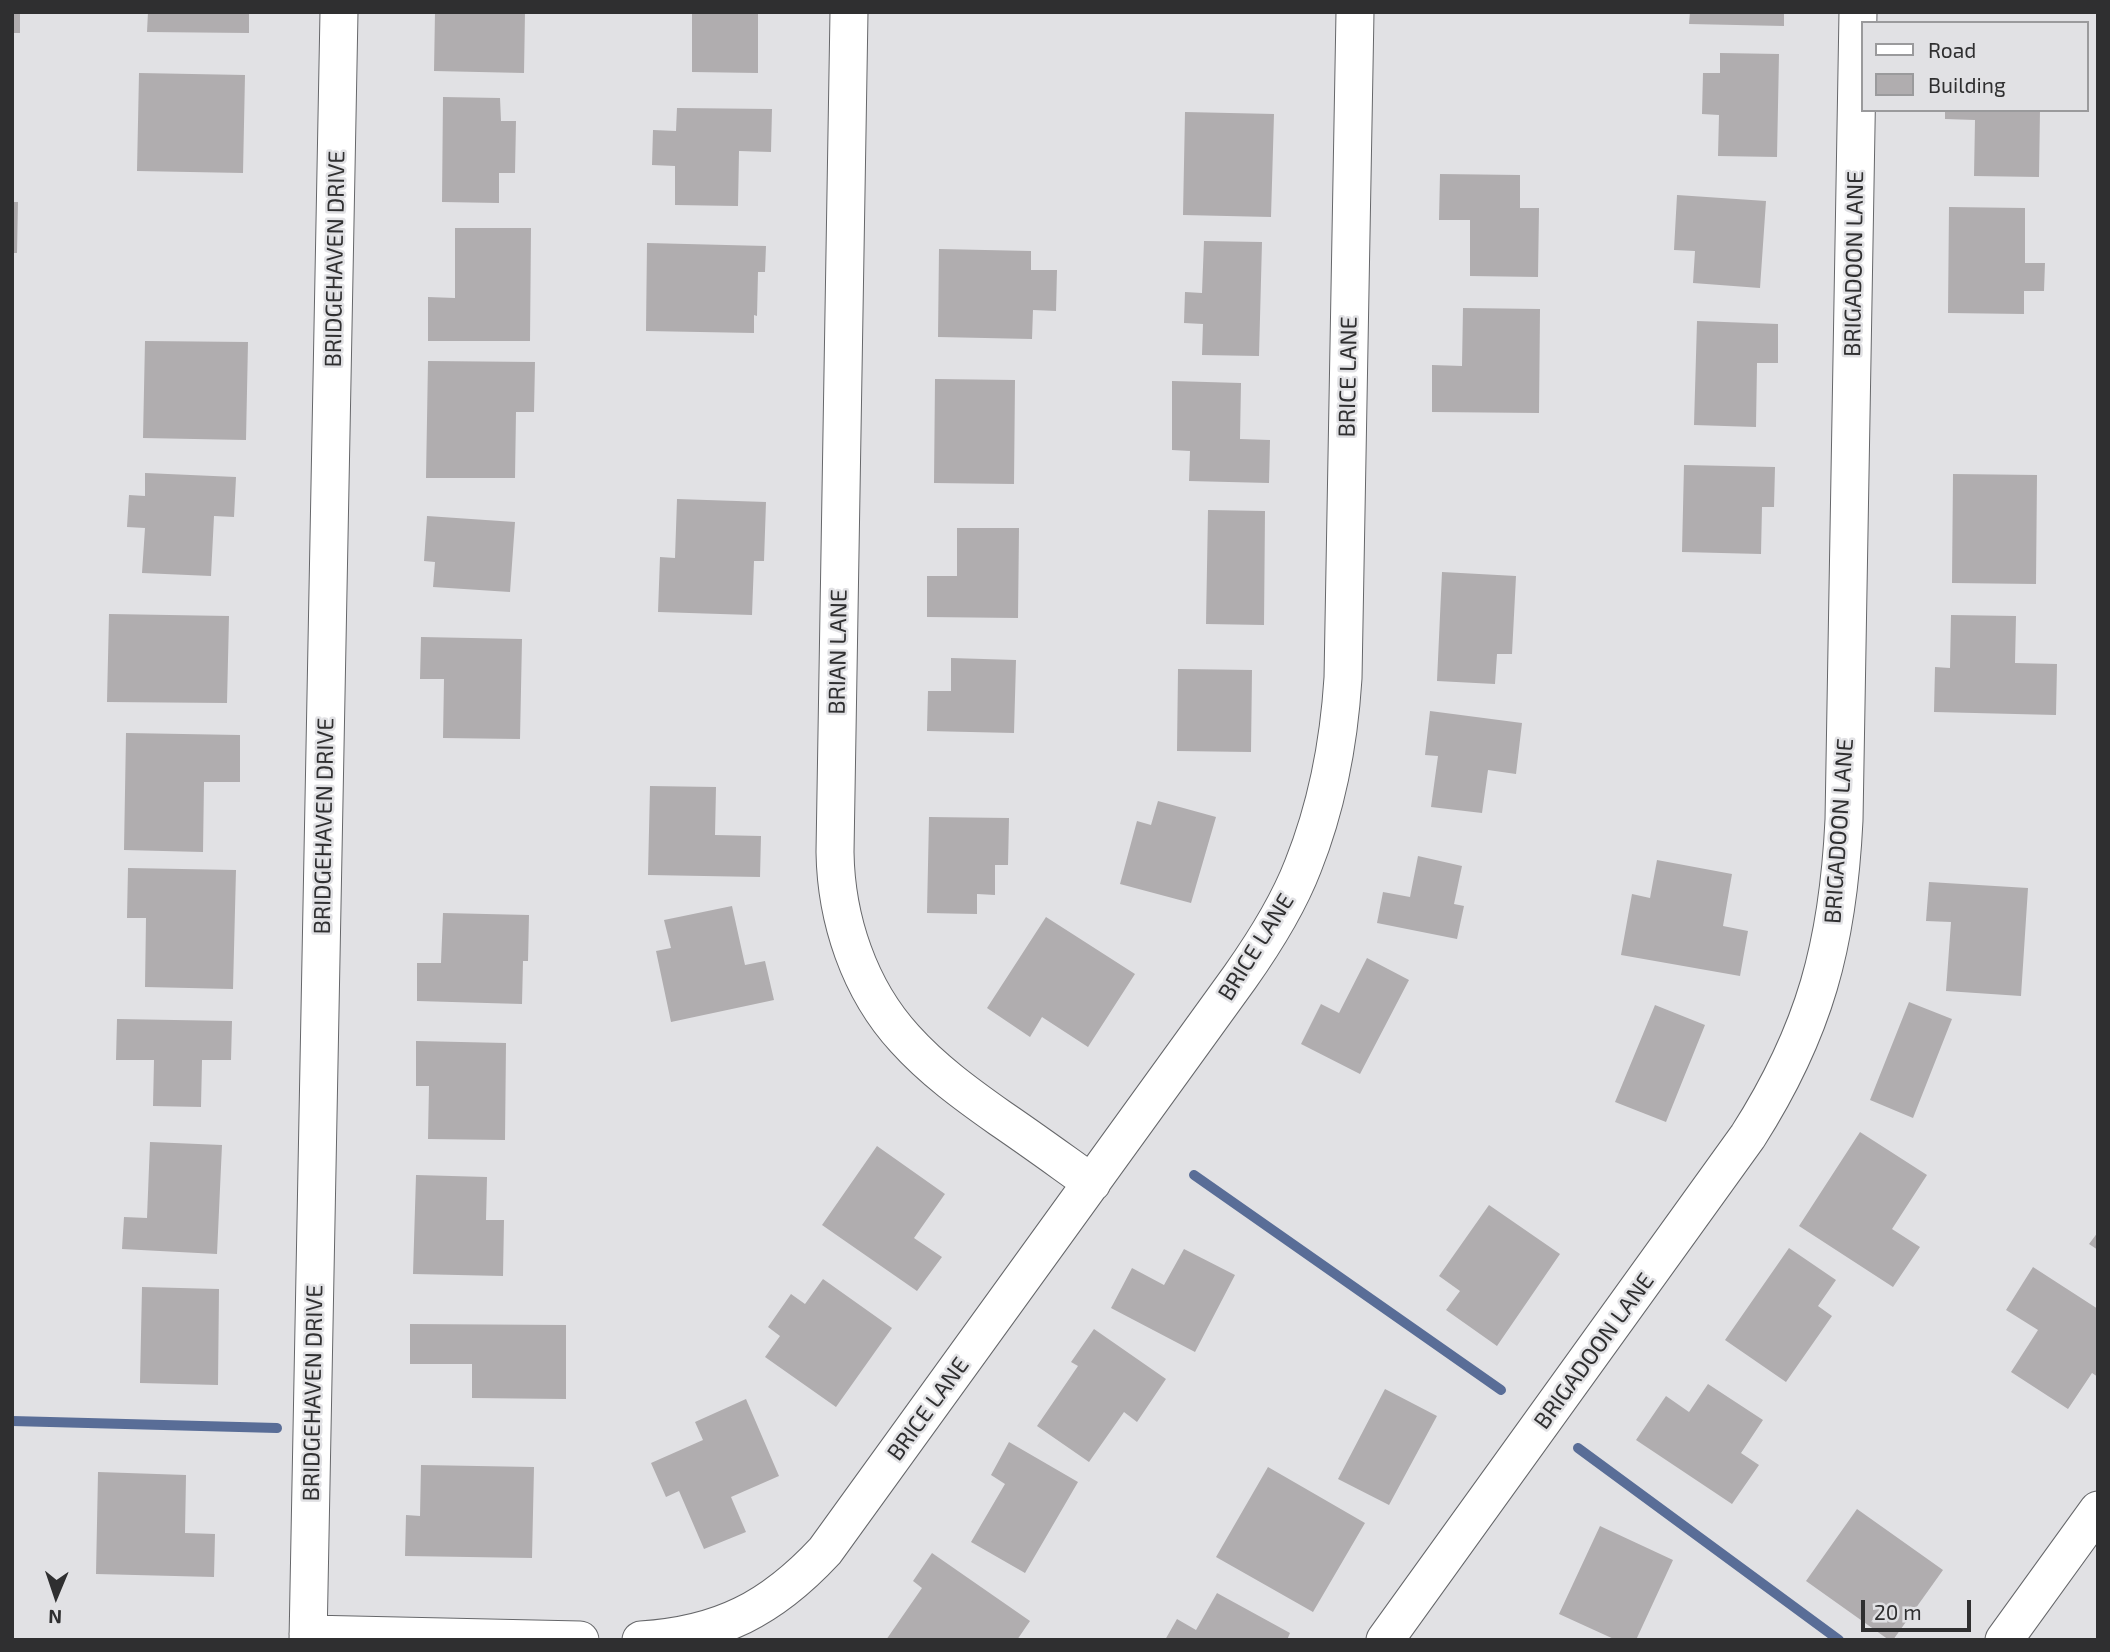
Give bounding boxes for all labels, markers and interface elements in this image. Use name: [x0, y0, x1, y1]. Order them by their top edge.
legend: [1862, 21, 2089, 112]
text: Road: [1928, 37, 1976, 62]
text: Building: [1928, 72, 2006, 97]
street label: BRIDGEHAVEN DRIVE: [319, 150, 351, 368]
street label: BRIGADOON LANE: [1839, 171, 1869, 357]
street label: BRICE LANE: [1333, 316, 1363, 438]
street label: BRIAN LANE: [823, 589, 853, 715]
street label: BRIDGEHAVEN DRIVE: [308, 717, 340, 935]
street label: BRIGADOON LANE: [1819, 737, 1859, 925]
street label: BRICE LANE: [1212, 888, 1300, 1006]
street label: BRIGADOON LANE: [1528, 1268, 1660, 1434]
street label: BRIDGEHAVEN DRIVE: [297, 1284, 329, 1502]
street label: BRICE LANE: [881, 1352, 975, 1466]
north arrow: [21, 1561, 91, 1631]
scale bar: [1865, 1586, 1975, 1630]
text: 20 m: [1874, 1599, 1922, 1624]
text: N: [48, 1606, 63, 1629]

